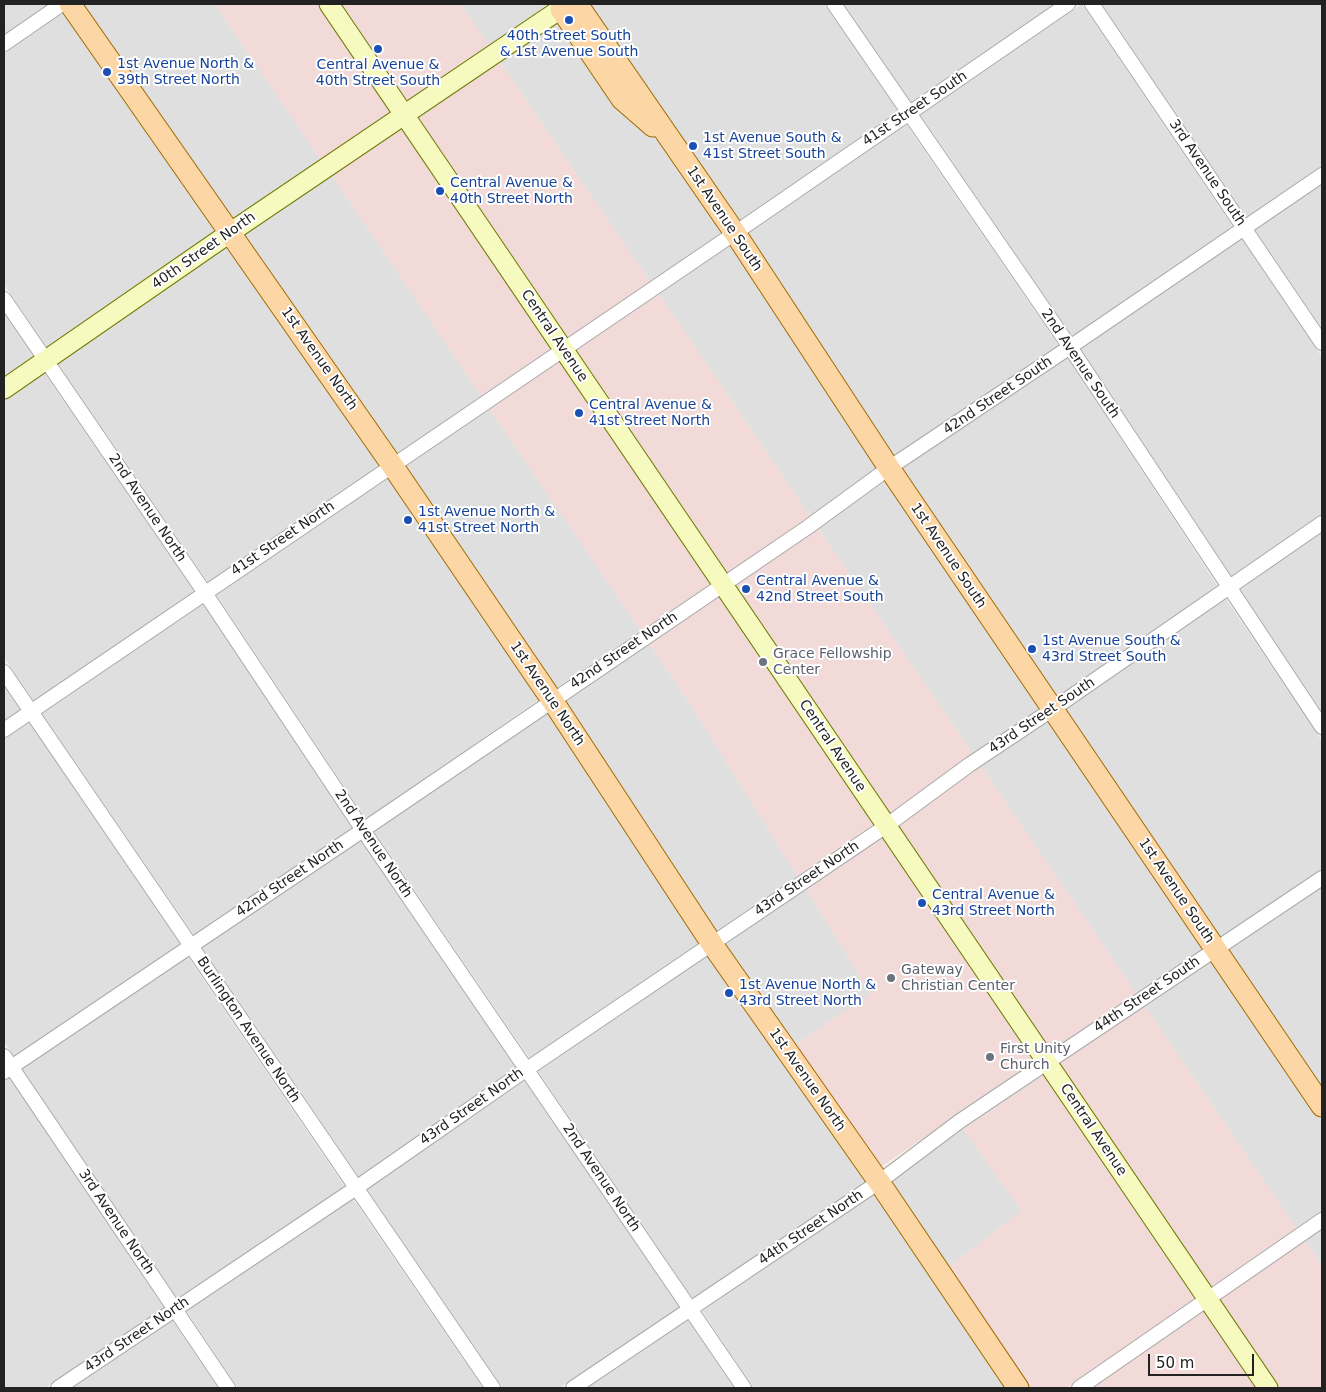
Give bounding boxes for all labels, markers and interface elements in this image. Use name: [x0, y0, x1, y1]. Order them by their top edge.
marker: 40th Street South & 1st Avenue South: [563, 14, 575, 26]
place label: 40th Street South & 1st Avenue South: [500, 28, 638, 60]
marker: Central Avenue & 40th Street South: [372, 43, 384, 55]
place label: 1st Avenue North & 39th Street North: [117, 56, 254, 88]
place label: Central Avenue & 40th Street South: [316, 57, 440, 90]
marker: 1st Avenue North & 39th Street North: [101, 66, 113, 78]
street label: 41st Street South: [859, 68, 971, 150]
street label: 3rd Avenue South: [1165, 117, 1249, 229]
place label: 1st Avenue South & 41st Street South: [703, 130, 842, 162]
marker: 1st Avenue South & 41st Street South: [687, 140, 699, 152]
street label: 1st Avenue South: [683, 163, 765, 275]
place label: Central Avenue & 40th Street North: [450, 175, 573, 208]
marker: Central Avenue & 40th Street North: [434, 185, 446, 197]
street label: 40th Street North: [149, 209, 259, 293]
street label: Central Avenue: [517, 287, 591, 385]
street label: 1st Avenue North: [277, 304, 361, 414]
street label: 2nd Avenue South: [1037, 306, 1123, 422]
street label: 42nd Street South: [940, 353, 1056, 439]
place label: Central Avenue & 41st Street North: [589, 397, 712, 430]
marker: Central Avenue & 41st Street North: [573, 407, 585, 419]
street label: 2nd Avenue North: [105, 451, 189, 565]
street label: 41st Street North: [228, 498, 338, 580]
street label: 1st Avenue South: [907, 500, 989, 612]
place label: 1st Avenue North & 41st Street North: [418, 504, 555, 536]
marker: 1st Avenue North & 41st Street North: [402, 514, 414, 526]
place label: Central Avenue & 42nd Street South: [756, 573, 884, 606]
marker: Central Avenue & 42nd Street South: [740, 583, 752, 595]
street label: 42nd Street North: [567, 609, 681, 693]
place label: 1st Avenue South & 43rd Street South: [1042, 633, 1181, 666]
street label: 1st Avenue North: [506, 639, 588, 749]
marker: 1st Avenue South & 43rd Street South: [1026, 643, 1038, 655]
place label: Grace Fellowship Center: [773, 646, 892, 679]
marker: Grace Fellowship Center: [757, 656, 769, 668]
street label: 43rd Street South: [986, 674, 1098, 758]
street label: Central Avenue: [795, 697, 869, 795]
street label: 2nd Avenue North: [331, 787, 415, 901]
street label: 1st Avenue South: [1135, 835, 1217, 947]
street label: 42nd Street North: [233, 837, 347, 921]
street label: 43rd Street North: [751, 838, 863, 920]
place label: Central Avenue & 43rd Street North: [932, 887, 1055, 920]
marker: Central Avenue & 43rd Street North: [916, 897, 928, 909]
street label: 44th Street South: [1091, 953, 1203, 1037]
street label: Burlington Avenue North: [193, 954, 303, 1106]
place label: Gateway Christian Center: [901, 962, 1015, 994]
marker: Gateway Christian Center: [885, 972, 897, 984]
place label: 1st Avenue North & 43rd Street North: [739, 977, 876, 1010]
marker: 1st Avenue North & 43rd Street North: [723, 987, 735, 999]
street label: 1st Avenue North: [765, 1025, 849, 1135]
place label: First Unity Church: [1000, 1041, 1071, 1074]
marker: First Unity Church: [984, 1051, 996, 1063]
street label: 43rd Street North: [417, 1065, 527, 1149]
street label: Central Avenue: [1056, 1081, 1130, 1179]
street label: 2nd Avenue North: [559, 1121, 643, 1235]
street label: 3rd Avenue North: [75, 1166, 157, 1278]
street label: 44th Street North: [755, 1187, 867, 1269]
street label: 43rd Street North: [81, 1294, 193, 1376]
scale bar: [1151, 1344, 1257, 1376]
text: 50 m: [1156, 1354, 1194, 1372]

